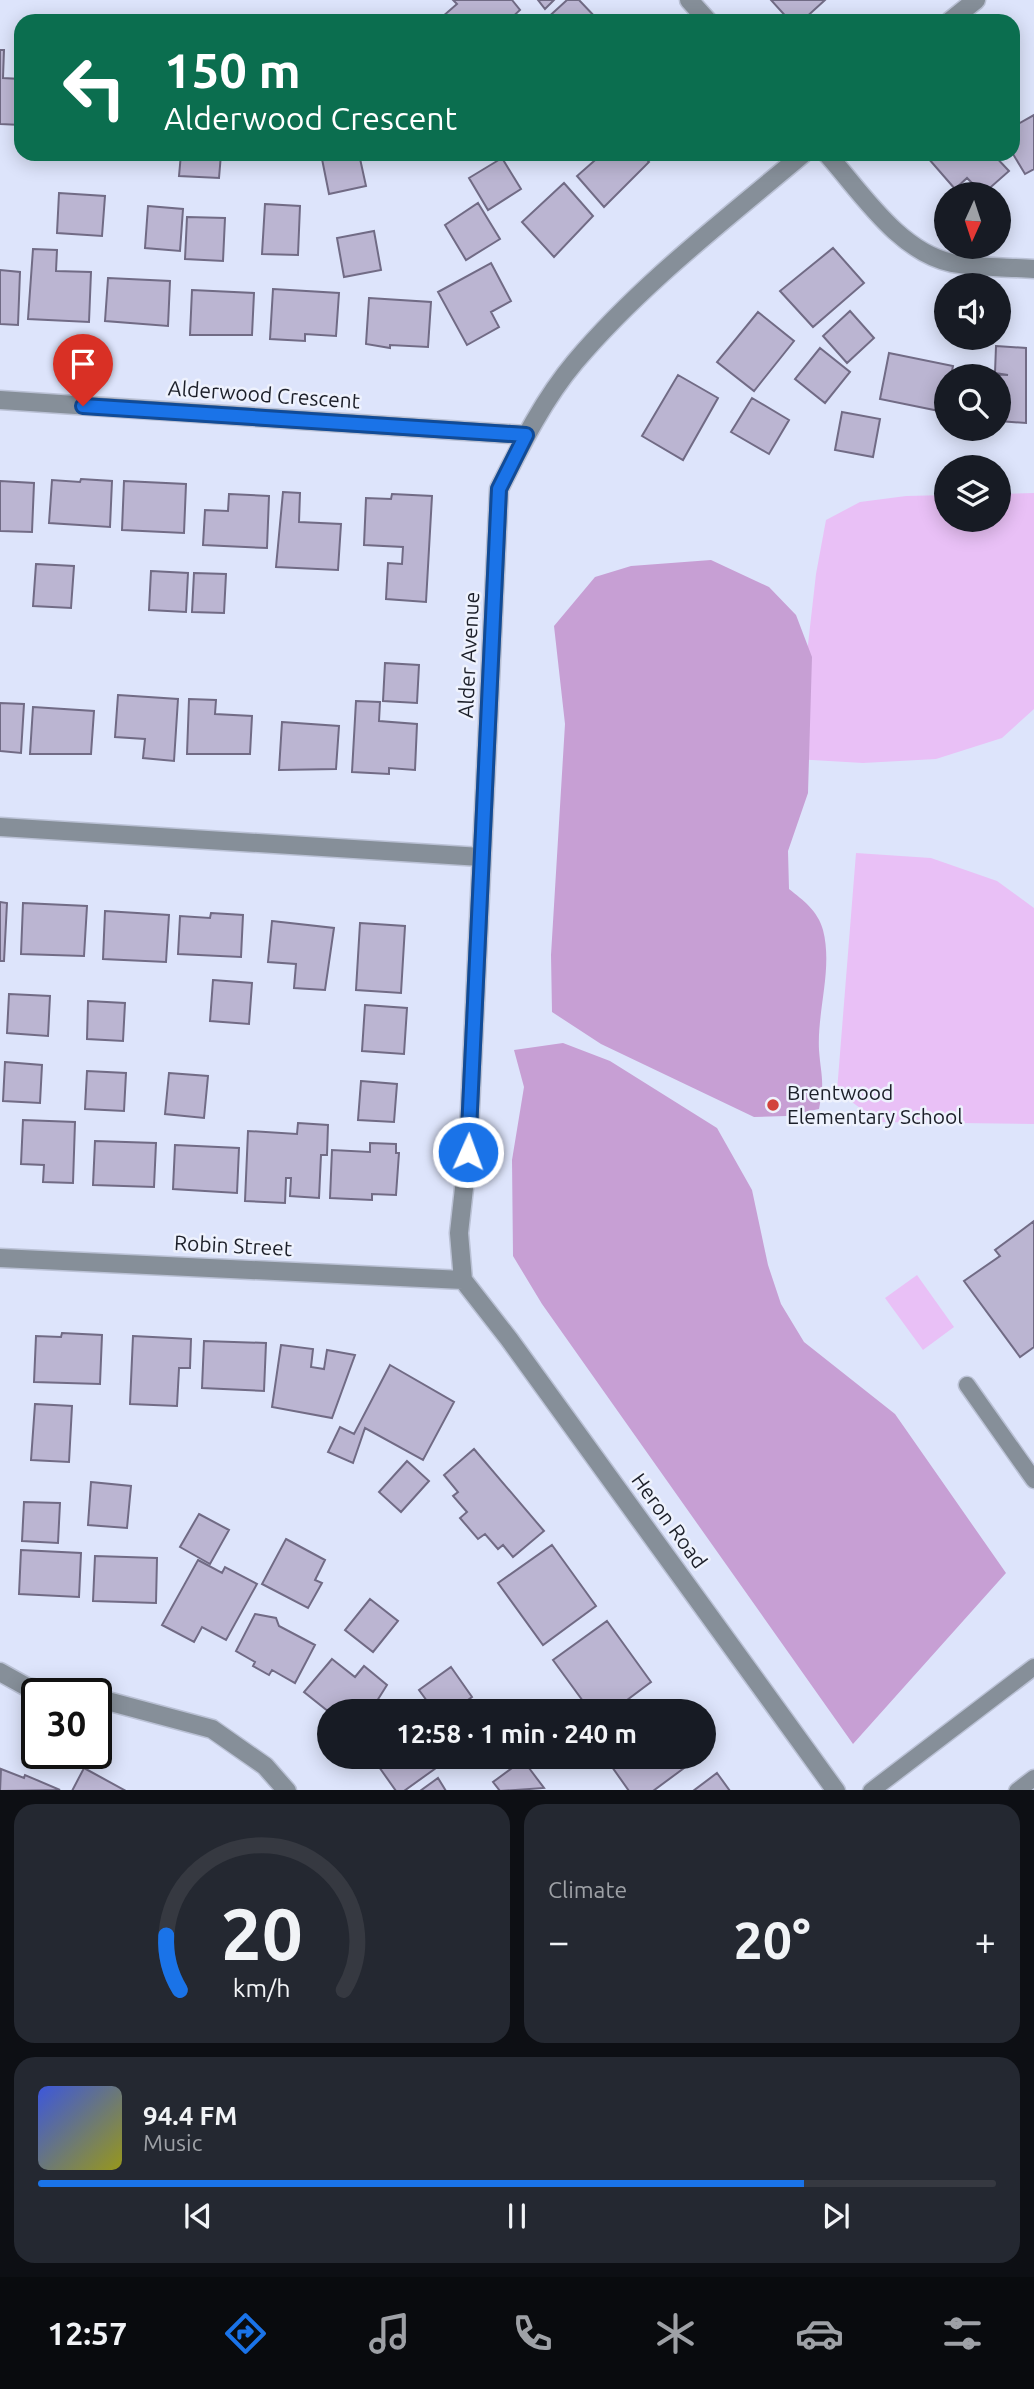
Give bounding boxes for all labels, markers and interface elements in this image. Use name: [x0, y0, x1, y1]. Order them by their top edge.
icon: left: [49, 42, 140, 133]
text: 150 m: [164, 42, 301, 97]
text: Alderwood Crescent: [164, 100, 457, 136]
north arrow: [934, 182, 1012, 259]
map controls: [934, 182, 1011, 532]
button: sound: [934, 273, 1011, 350]
pin: [53, 334, 113, 406]
icon: arrive: [64, 345, 102, 383]
button: search: [934, 364, 1011, 441]
street label: Alderwood Crescent: [167, 375, 361, 413]
button: layers: [934, 455, 1011, 532]
street label: Alder Avenue: [453, 591, 483, 719]
place label: Brentwood Elementary School: [787, 1080, 963, 1128]
marker: Brentwood Elementary School: [765, 1097, 781, 1113]
position arrow: [431, 1115, 505, 1189]
street label: Robin Street: [173, 1230, 293, 1260]
street label: Heron Road: [627, 1468, 712, 1573]
speed limit sign: 30: [21, 1678, 112, 1769]
text: 12:58 · 1 min · 240 m: [396, 1719, 637, 1748]
text: Climate: [548, 1877, 627, 1902]
text: 20: [221, 1892, 303, 1974]
text: 20°: [733, 1911, 811, 1969]
text: −: [548, 1920, 569, 1962]
text: +: [975, 1920, 996, 1962]
text: km/h: [233, 1973, 291, 2001]
text: 94.4 FM: [143, 2101, 237, 2130]
text: Music: [143, 2130, 202, 2155]
icon: previous: [179, 2197, 217, 2235]
icon: pause: [498, 2197, 536, 2235]
icon: next: [817, 2197, 855, 2235]
icon: directions: [221, 2309, 270, 2358]
icon: music: [365, 2309, 414, 2358]
icon: phone: [508, 2309, 557, 2358]
icon: climate: [651, 2309, 700, 2358]
icon: car: [795, 2309, 844, 2358]
icon: filters: [938, 2309, 987, 2358]
text: 12:57: [47, 2315, 127, 2351]

